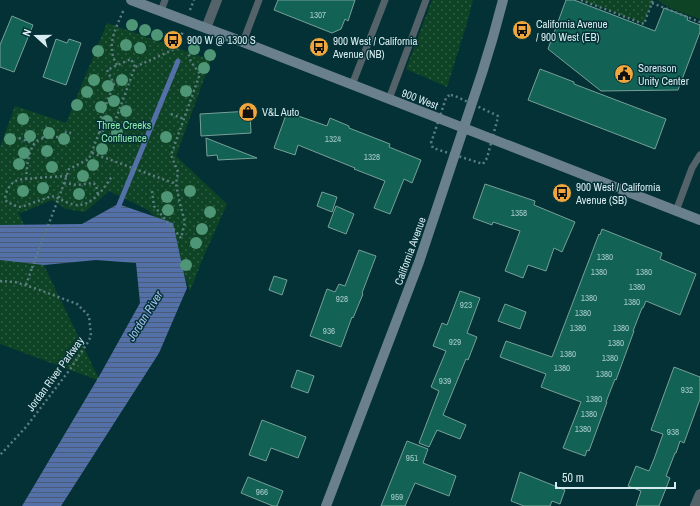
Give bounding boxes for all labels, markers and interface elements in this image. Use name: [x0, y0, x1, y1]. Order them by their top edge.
house number: 1307: [310, 9, 326, 21]
north arrow: [16, 16, 56, 56]
place label: California Avenue / 900 West (EB): [536, 17, 608, 44]
bus stop icon: California Avenue / 900 West (EB): [511, 19, 533, 41]
text: N: [19, 27, 34, 38]
bus stop icon: 900 W @ 1300 S: [162, 29, 184, 51]
place label: 900 W @ 1300 S: [187, 33, 256, 47]
place label: 900 West / California Avenue (NB): [332, 34, 418, 61]
bus stop icon: 900 West / California Avenue (NB): [308, 36, 330, 58]
place label: Sorenson Unity Center: [638, 61, 689, 88]
public building icon: Sorenson Unity Center: [613, 63, 635, 85]
street label: 900 West: [400, 86, 441, 113]
shop icon: V&L Auto: [237, 101, 259, 123]
place label: V&L Auto: [262, 105, 299, 119]
park label: Three Creeks Confluence: [97, 118, 152, 145]
house number: 1324: [325, 133, 341, 145]
house number: 1328: [364, 151, 380, 163]
place label: 900 West / California Avenue (SB): [575, 180, 661, 207]
bus stop icon: 900 West / California Avenue (SB): [551, 182, 573, 204]
house number: 1358: [511, 207, 527, 219]
street label: California Avenue: [391, 215, 429, 287]
house number: 1380: [597, 251, 613, 263]
house number: 1380: [591, 266, 607, 278]
house number: 1380: [636, 266, 652, 278]
house number: 1380: [629, 281, 645, 293]
water label: Jordan River: [123, 287, 167, 345]
house number: 1380: [581, 292, 597, 304]
house number: 928: [336, 293, 348, 305]
house number: 1380: [624, 296, 640, 308]
house number: 923: [460, 299, 472, 311]
house number: 1380: [575, 307, 591, 319]
house number: 1380: [570, 322, 586, 334]
house number: 1380: [613, 322, 629, 334]
house number: 936: [323, 325, 335, 337]
street label: Jordan River Parkway: [23, 334, 87, 414]
house number: 929: [449, 336, 461, 348]
house number: 1380: [608, 337, 624, 349]
house number: 1380: [560, 348, 576, 360]
house number: 1380: [602, 352, 618, 364]
house number: 1380: [554, 362, 570, 374]
house number: 1380: [596, 368, 612, 380]
house number: 939: [439, 375, 451, 387]
house number: 932: [681, 384, 693, 396]
house number: 1380: [586, 393, 602, 405]
house number: 1380: [581, 408, 597, 420]
house number: 1380: [575, 423, 591, 435]
house number: 938: [667, 426, 679, 438]
house number: 951: [406, 452, 418, 464]
scale bar: [556, 464, 675, 490]
text: 50 m: [562, 470, 584, 486]
house number: 966: [256, 486, 268, 498]
house number: 959: [391, 491, 403, 503]

